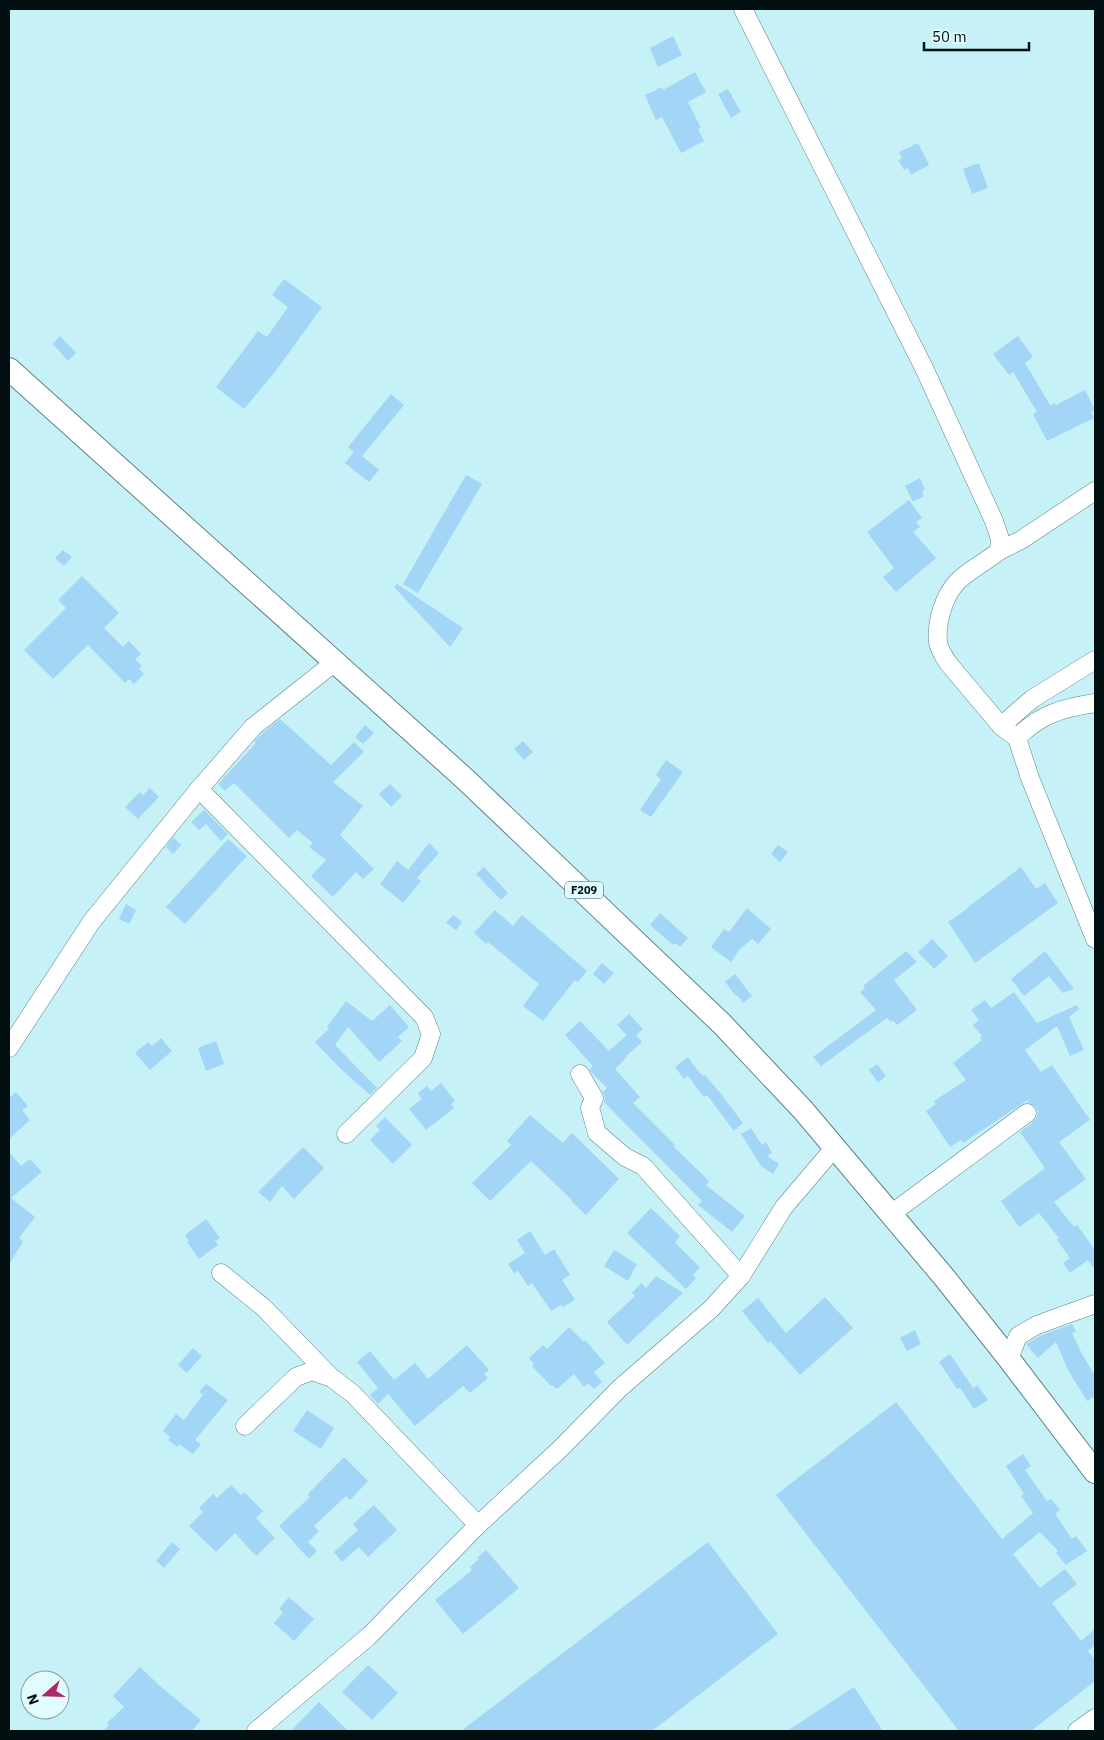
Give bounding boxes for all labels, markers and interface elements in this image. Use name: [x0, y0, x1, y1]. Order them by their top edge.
scale bar: [924, 20, 1029, 52]
text: 50 m: [932, 27, 967, 46]
road number: F209: [565, 882, 603, 898]
north arrow: [20, 1670, 70, 1720]
text: N: [23, 1692, 43, 1707]

